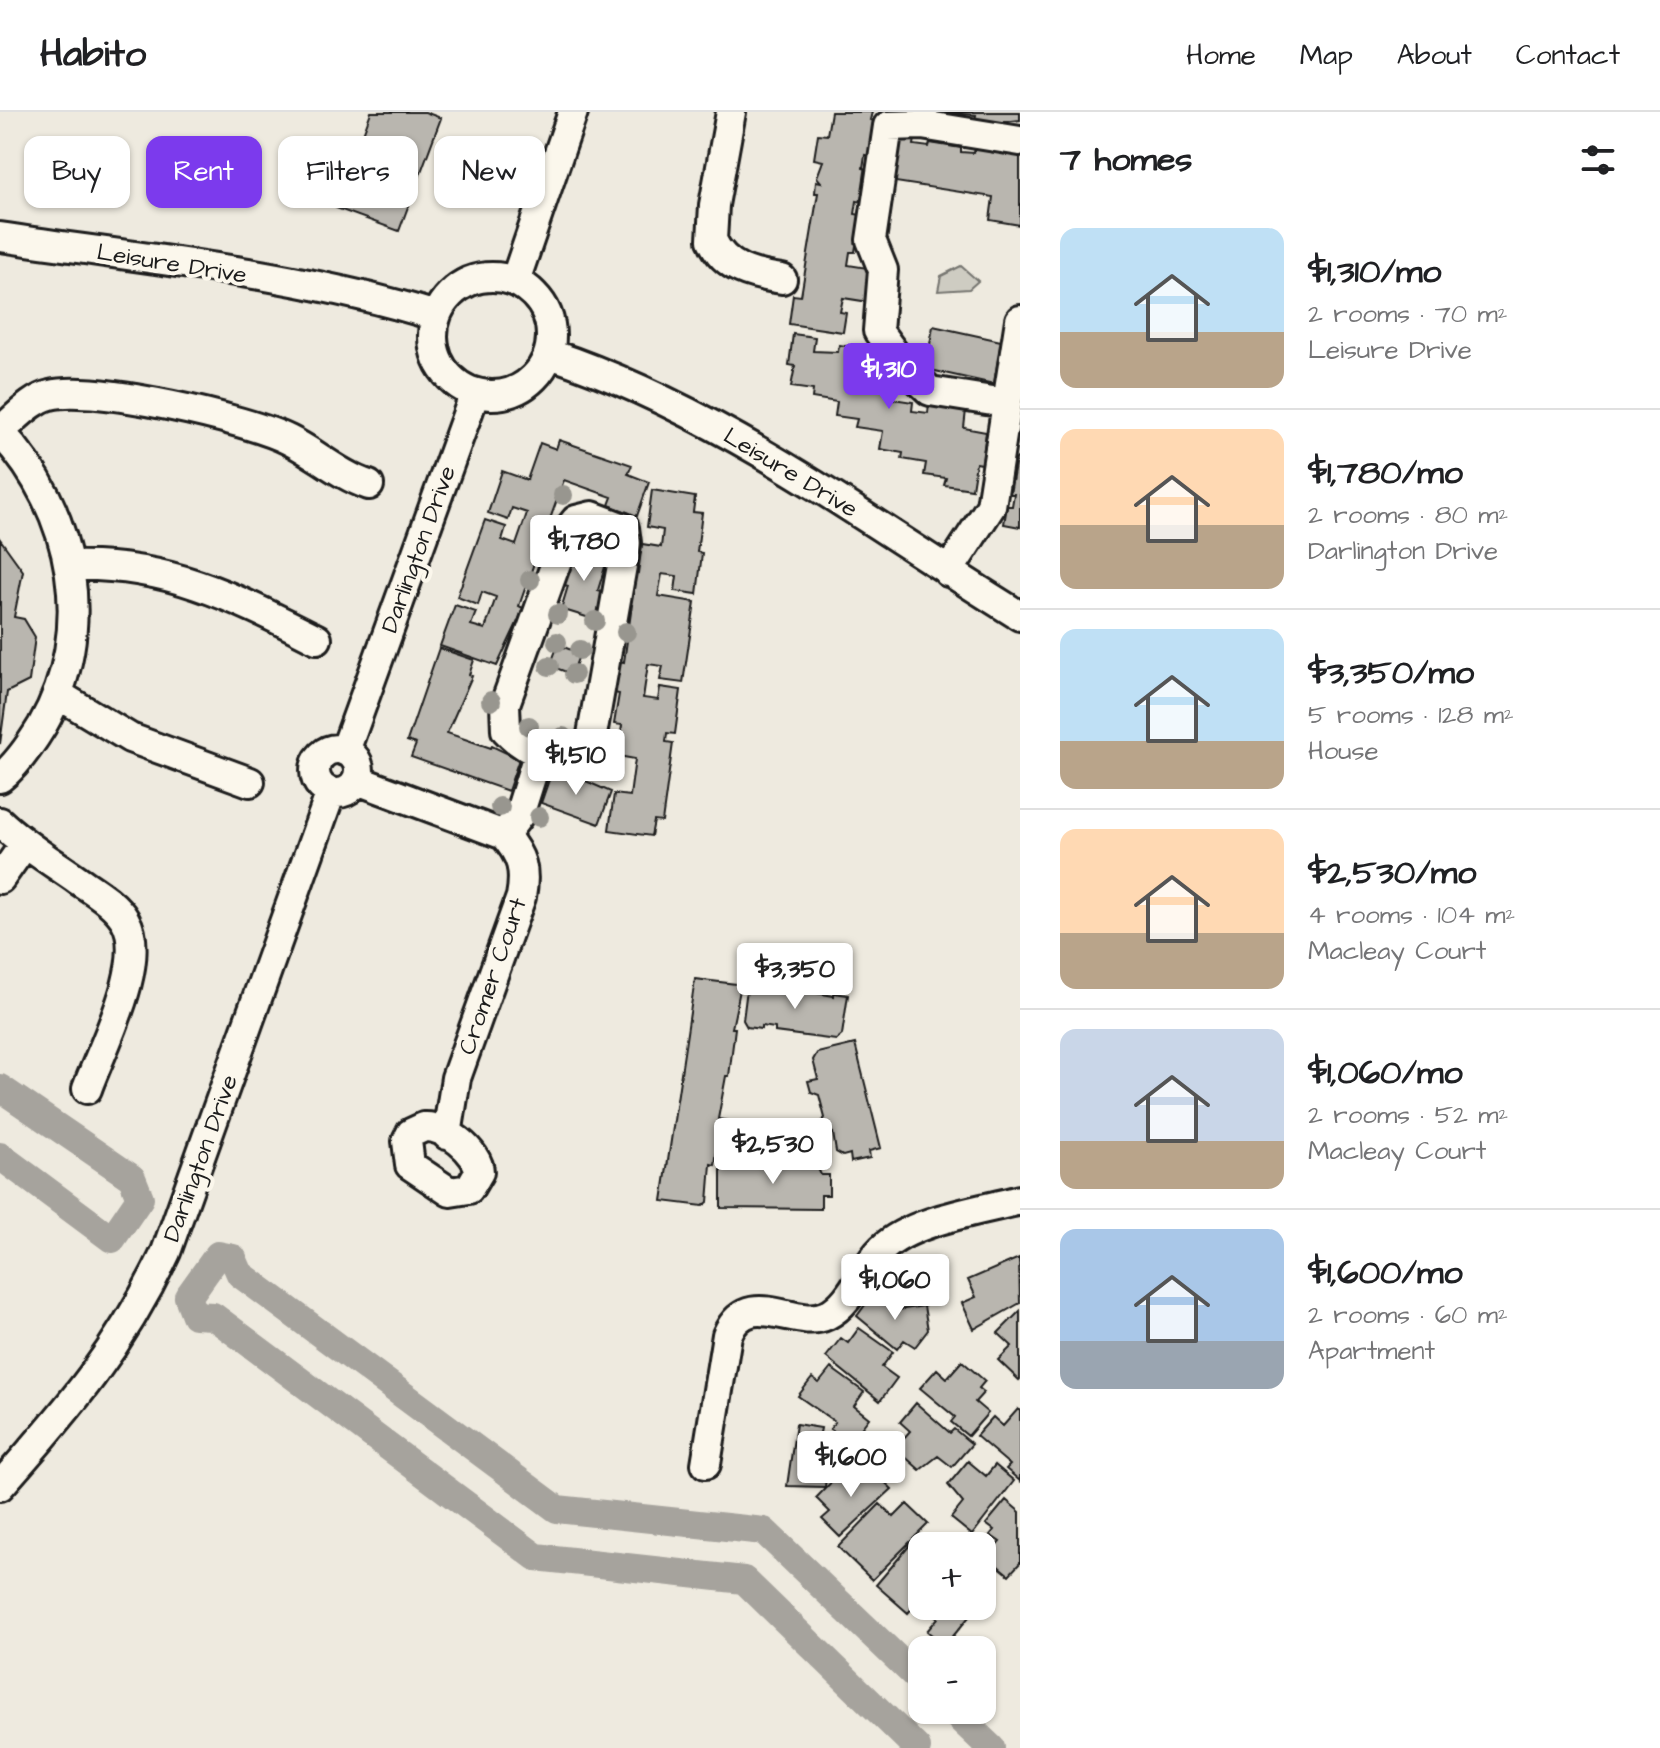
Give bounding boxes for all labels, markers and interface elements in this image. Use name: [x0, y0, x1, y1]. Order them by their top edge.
text: Habito: [40, 29, 146, 81]
text: Home: [1186, 36, 1256, 75]
text: Map: [1300, 36, 1353, 75]
text: About: [1397, 36, 1472, 75]
text: Contact: [1516, 36, 1620, 75]
chip: Buy: [24, 136, 130, 208]
chip: Rent: [146, 136, 262, 208]
chip: Filters: [278, 136, 418, 208]
chip: New: [434, 136, 545, 208]
text: 7 homes: [1060, 136, 1192, 184]
icon: filters: [1576, 138, 1620, 182]
street label: Leisure Drive: [95, 235, 249, 293]
text: $1,310/mo: [1308, 248, 1441, 296]
icon: home: [1124, 260, 1220, 356]
text: 2 rooms · 70 m²: [1308, 296, 1507, 332]
text: Leisure Drive: [1308, 332, 1472, 368]
pin: $1,310: [824, 343, 954, 411]
text: $1,310: [861, 351, 917, 387]
street label: Leisure Drive: [717, 419, 864, 526]
text: $1,780/mo: [1308, 449, 1463, 497]
street label: Darlington Drive: [373, 461, 466, 638]
icon: home: [1124, 461, 1220, 557]
text: 2 rooms · 80 m²: [1308, 497, 1508, 533]
pin: $1,780: [519, 515, 649, 583]
text: $1,780: [548, 523, 620, 559]
text: Darlington Drive: [1308, 533, 1498, 569]
text: $3,350/mo: [1308, 649, 1474, 697]
icon: home: [1124, 661, 1220, 757]
text: 5 rooms · 128 m²: [1308, 697, 1514, 733]
pin: $1,510: [511, 729, 641, 797]
text: House: [1308, 733, 1379, 769]
text: $1,510: [546, 737, 606, 773]
text: $2,530/mo: [1308, 849, 1476, 897]
icon: home: [1124, 861, 1220, 957]
street label: Cromer Court: [450, 893, 536, 1059]
text: 4 rooms · 104 m²: [1308, 897, 1515, 933]
text: Macleay Court: [1308, 933, 1486, 969]
pin: $3,350: [730, 943, 860, 1011]
text: $3,350: [755, 951, 835, 987]
text: $1,060/mo: [1308, 1049, 1463, 1097]
icon: home: [1124, 1061, 1220, 1157]
street label: Darlington Drive: [155, 1070, 248, 1247]
text: 2 rooms · 52 m²: [1308, 1097, 1508, 1133]
pin: $2,530: [708, 1118, 838, 1186]
text: $2,530: [732, 1126, 814, 1162]
text: Macleay Court: [1308, 1133, 1486, 1169]
text: $1,600/mo: [1308, 1249, 1463, 1297]
pin: $1,060: [830, 1254, 960, 1322]
icon: home: [1124, 1261, 1220, 1357]
text: $1,060: [859, 1262, 931, 1298]
text: 2 rooms · 60 m²: [1308, 1297, 1508, 1333]
text: Apartment: [1308, 1333, 1435, 1369]
pin: $1,600: [786, 1431, 916, 1499]
text: $1,600: [815, 1439, 887, 1475]
map controls: [908, 1532, 996, 1724]
button: +: [908, 1532, 996, 1620]
button: −: [908, 1636, 996, 1724]

